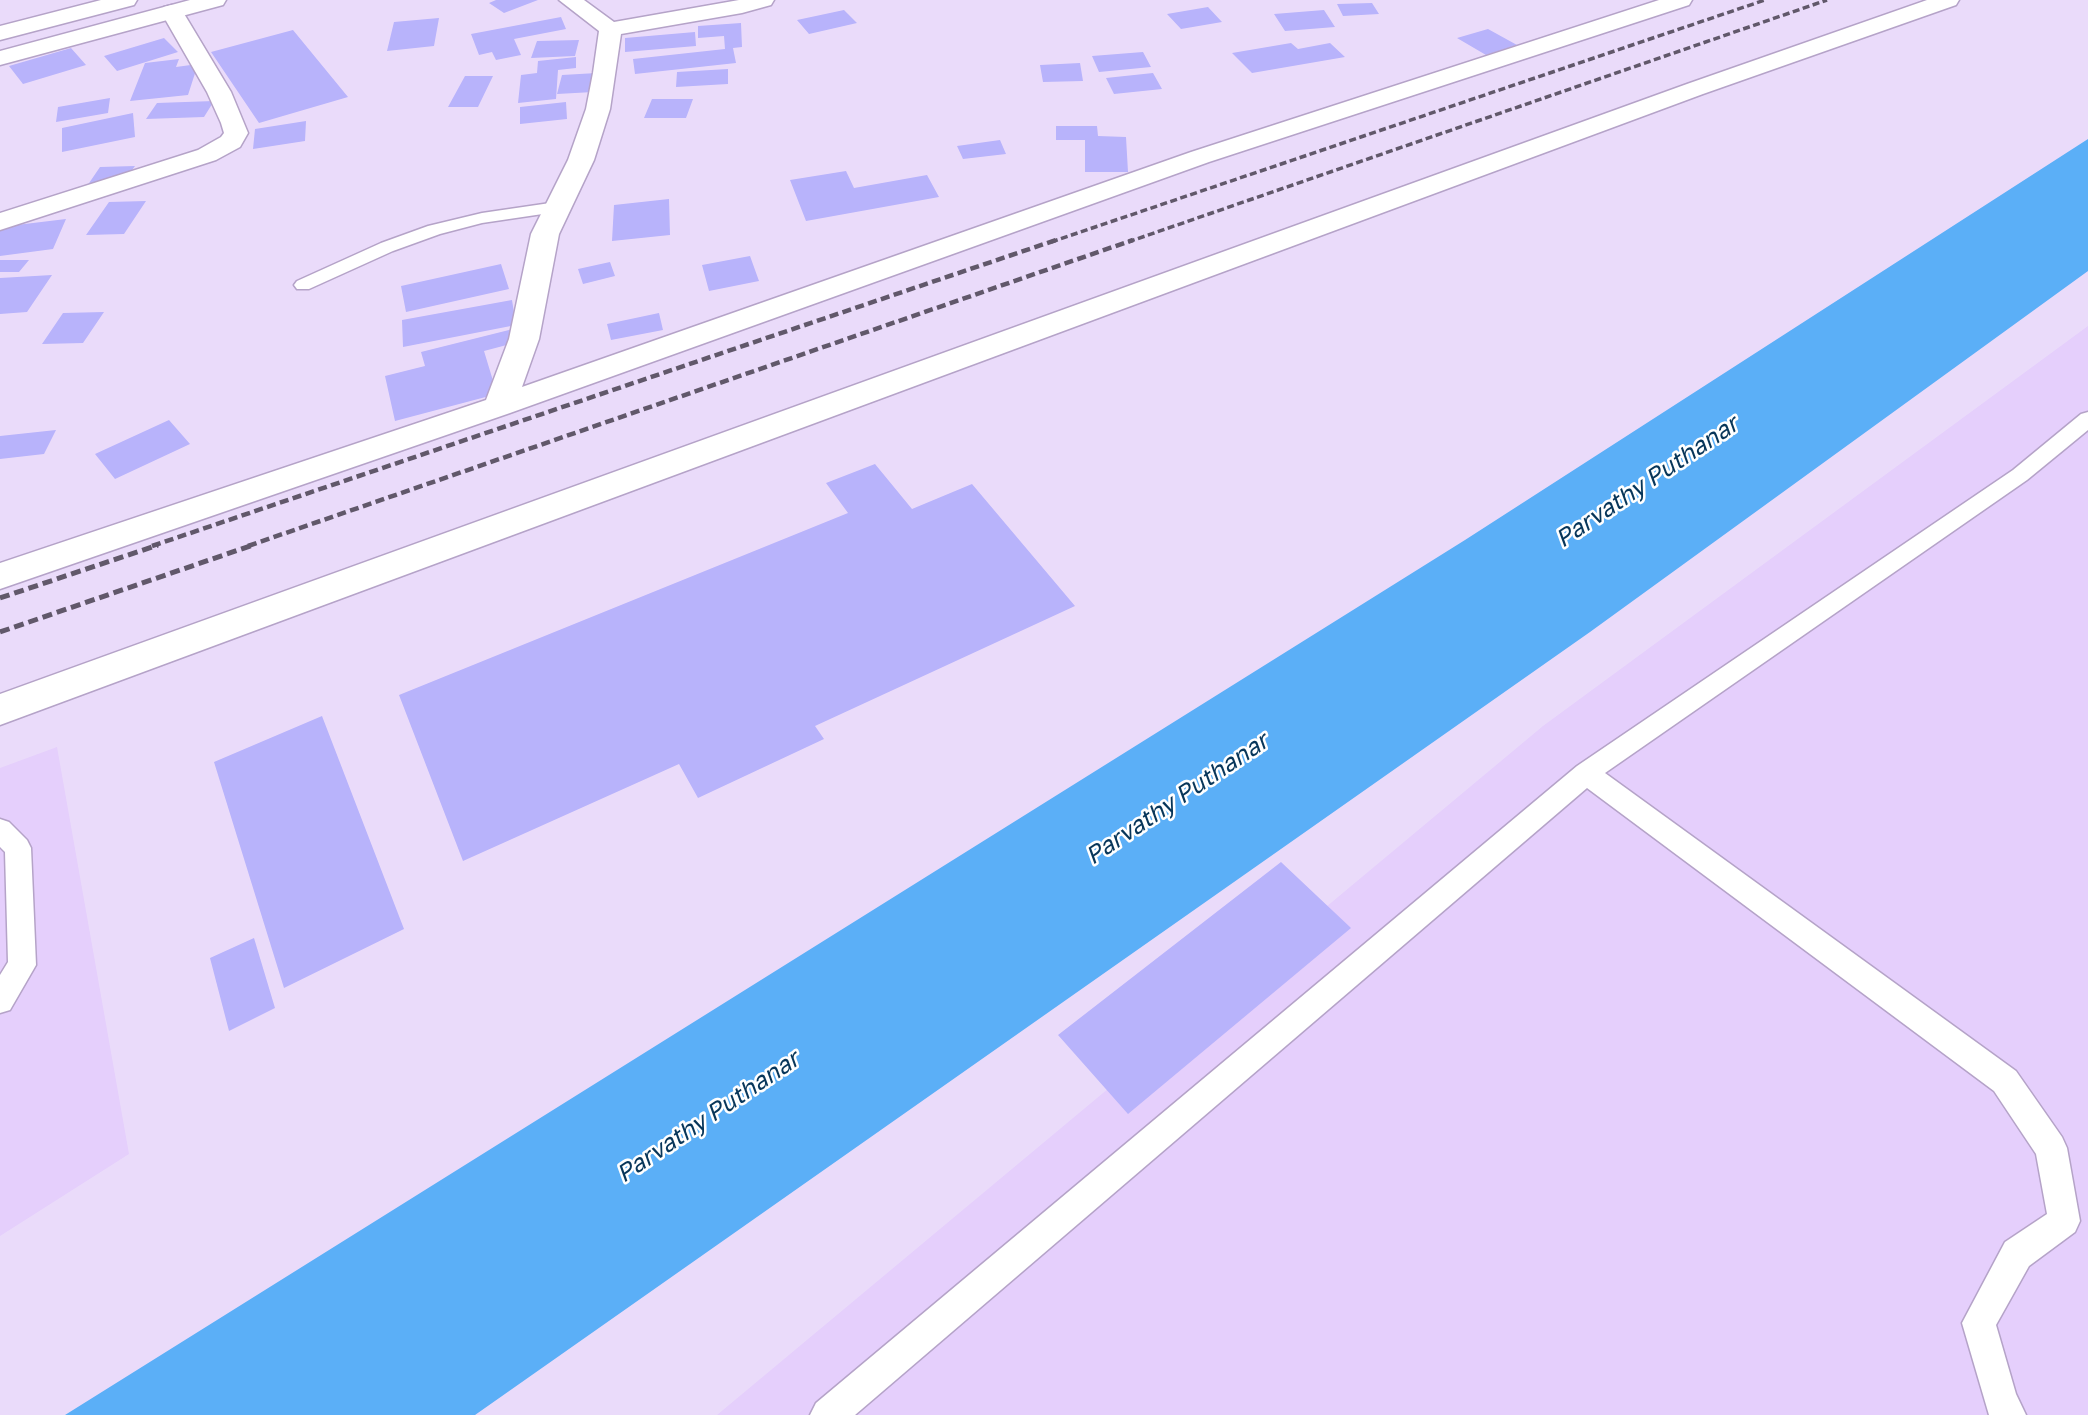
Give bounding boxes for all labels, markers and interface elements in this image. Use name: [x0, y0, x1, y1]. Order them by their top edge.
water label: Parvathy Puthanar: [1550, 410, 1744, 554]
water label: Parvathy Puthanar: [1080, 727, 1274, 871]
water label: Parvathy Puthanar: [611, 1045, 805, 1189]

